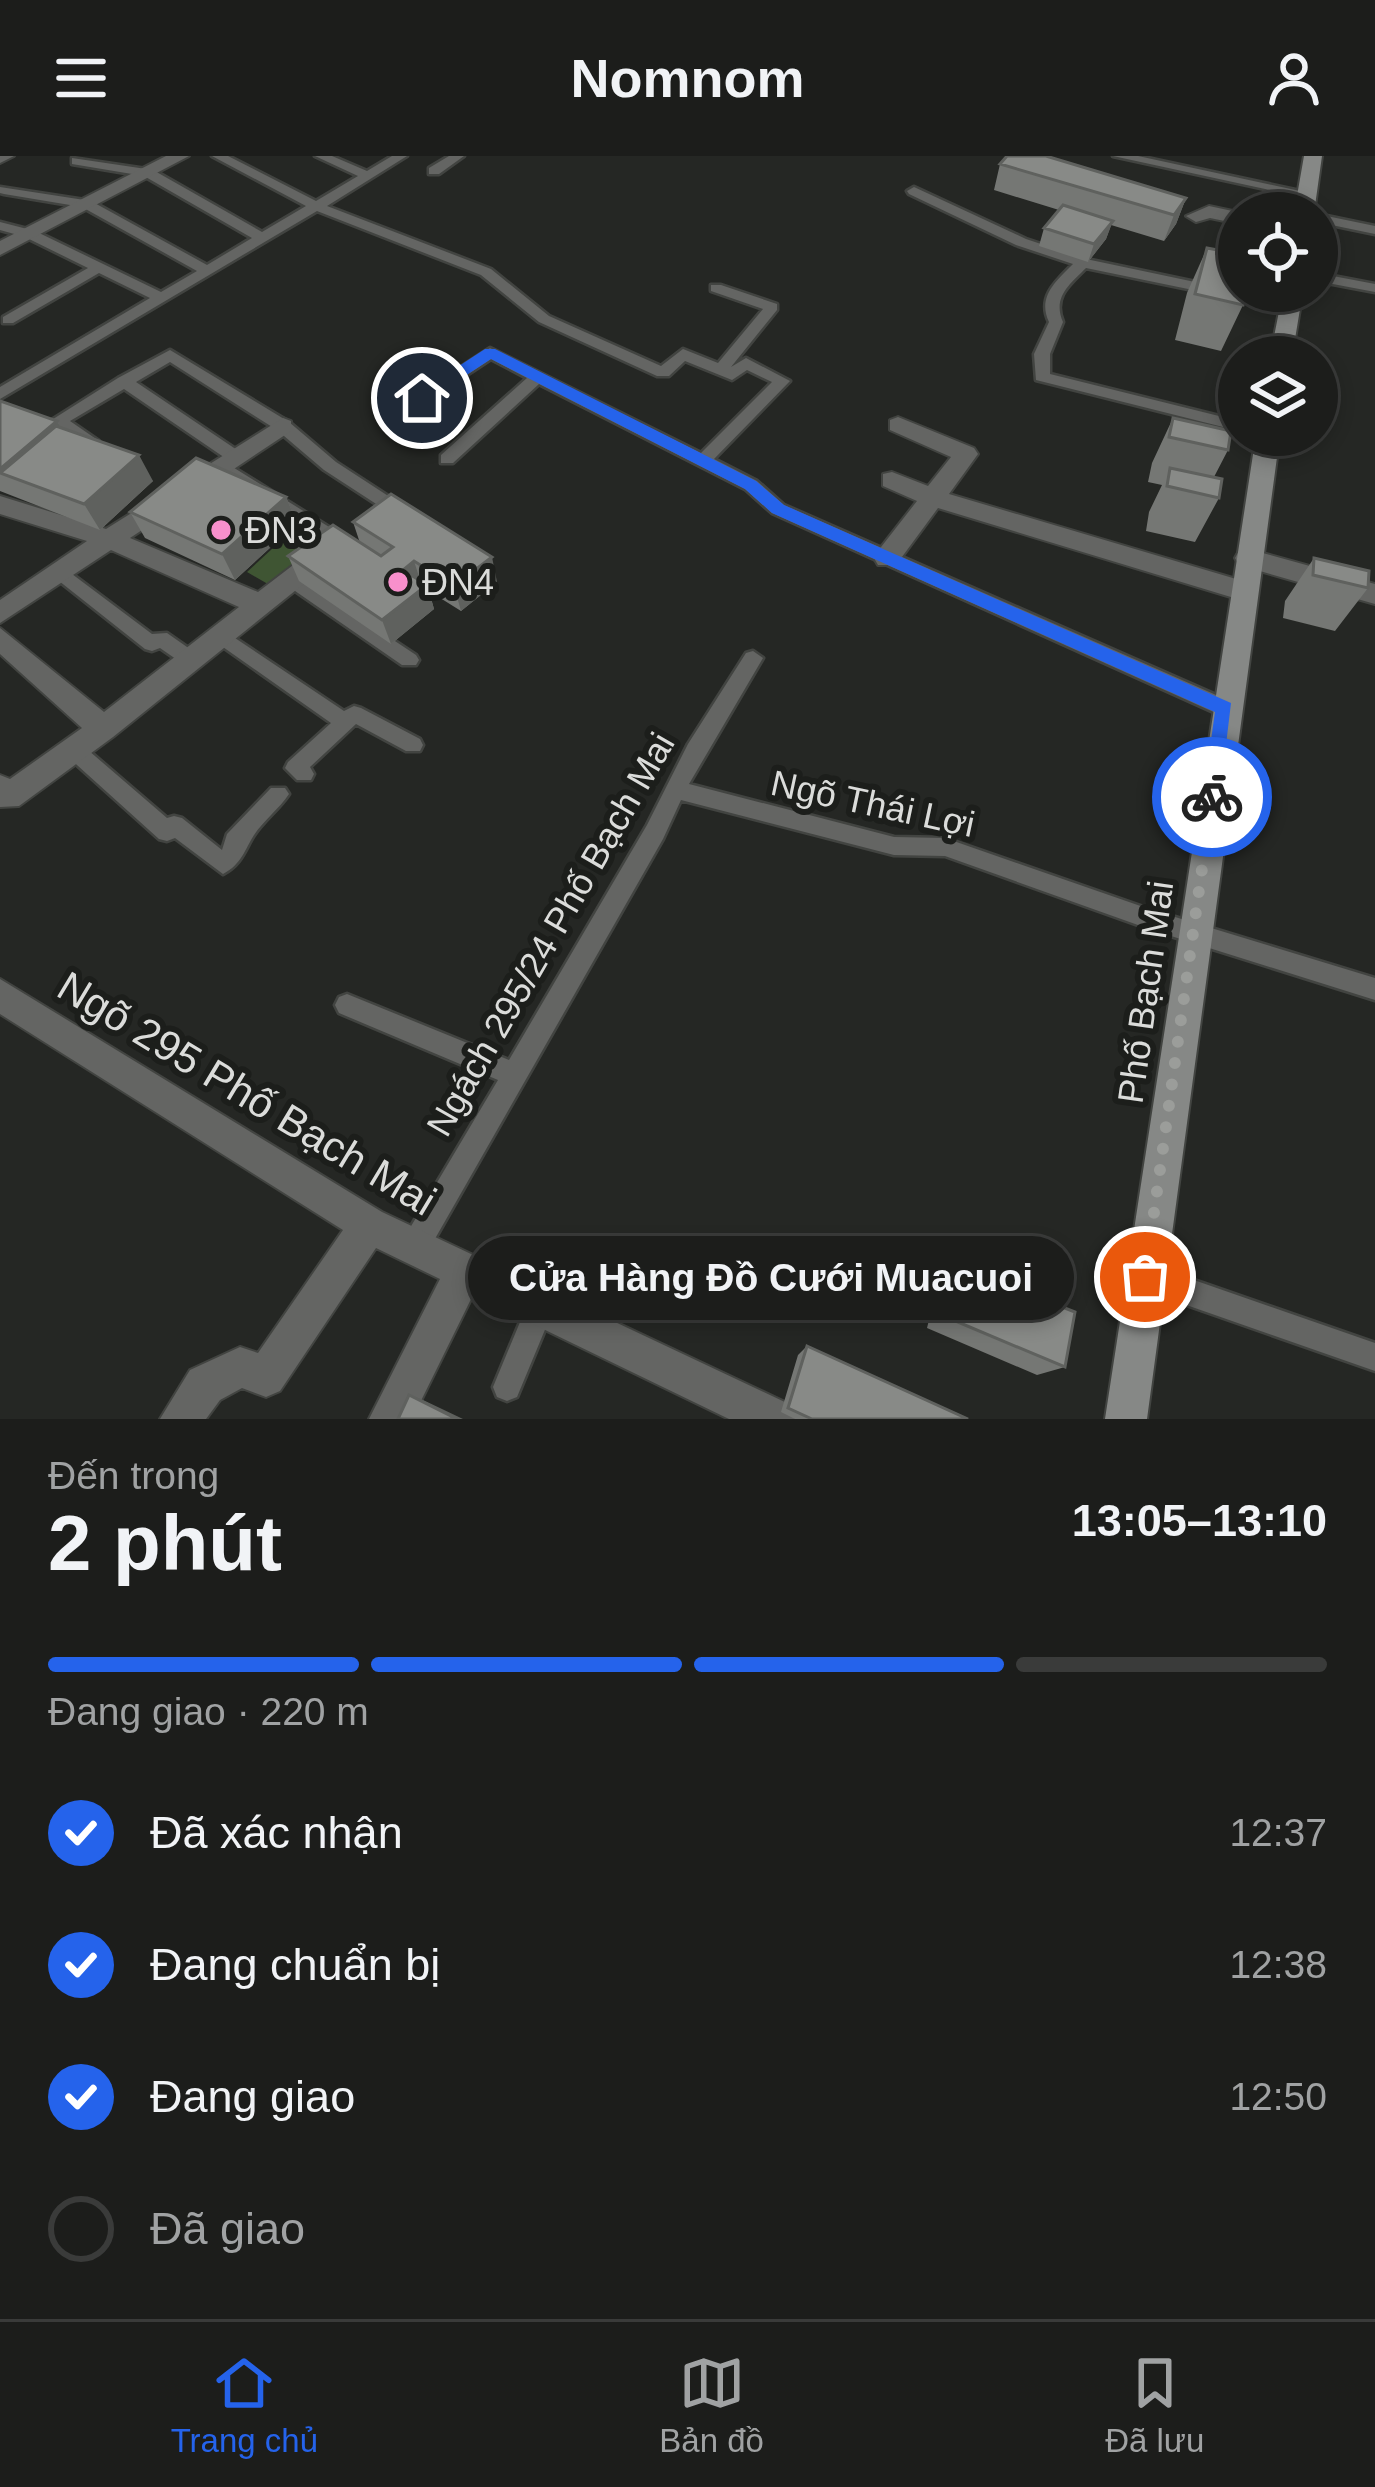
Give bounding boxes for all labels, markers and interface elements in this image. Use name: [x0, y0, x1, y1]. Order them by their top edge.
icon: menu: [48, 45, 114, 111]
icon: person: [1261, 45, 1327, 111]
text: Nomnom: [571, 48, 804, 108]
map controls: [1218, 192, 1338, 456]
button: locate: [1218, 192, 1338, 312]
button: layers: [1218, 336, 1338, 456]
pin: [371, 347, 473, 449]
icon: home: [389, 365, 455, 431]
place label: ĐN3: [245, 510, 317, 551]
marker: ĐN3: [208, 517, 234, 543]
place label: ĐN4: [422, 562, 494, 603]
marker: ĐN4: [385, 569, 411, 595]
street label: Ngách 295/24 Phố Bạch Mai: [418, 726, 683, 1143]
courier: [1152, 737, 1272, 857]
street label: Ngõ Thái Lợi: [767, 762, 978, 845]
icon: bike: [1179, 764, 1245, 830]
street label: Phố Bạch Mai: [1110, 878, 1181, 1106]
street label: Ngõ 295 Phố Bạch Mai: [50, 962, 444, 1225]
pin: [1094, 1226, 1196, 1328]
callout: Cửa Hàng Đồ Cưới Muacuoi: [467, 1235, 1073, 1319]
icon: bag: [1112, 1244, 1178, 1310]
text: Cửa Hàng Đồ Cưới Muacuoi: [509, 1256, 1033, 1299]
text: Đến trong: [48, 1454, 219, 1497]
text: 13:05–13:10: [1072, 1495, 1327, 1546]
text: 2 phút: [48, 1499, 282, 1587]
text: Đang giao · 220 m: [48, 1690, 369, 1733]
icon: check: [48, 1800, 114, 1866]
text: Đã xác nhận: [150, 1807, 403, 1858]
text: 12:37: [1229, 1811, 1327, 1854]
icon: check: [48, 1932, 114, 1998]
text: Đang chuẩn bị: [150, 1939, 440, 1990]
text: 12:38: [1229, 1943, 1327, 1986]
icon: check: [48, 2064, 114, 2130]
text: Đang giao: [150, 2071, 355, 2122]
text: 12:50: [1229, 2075, 1327, 2118]
text: Đã giao: [150, 2203, 305, 2254]
tab: Trang chủ: [171, 2350, 318, 2460]
tab: Bản đồ: [659, 2350, 764, 2460]
tab: Đã lưu: [1105, 2350, 1204, 2460]

